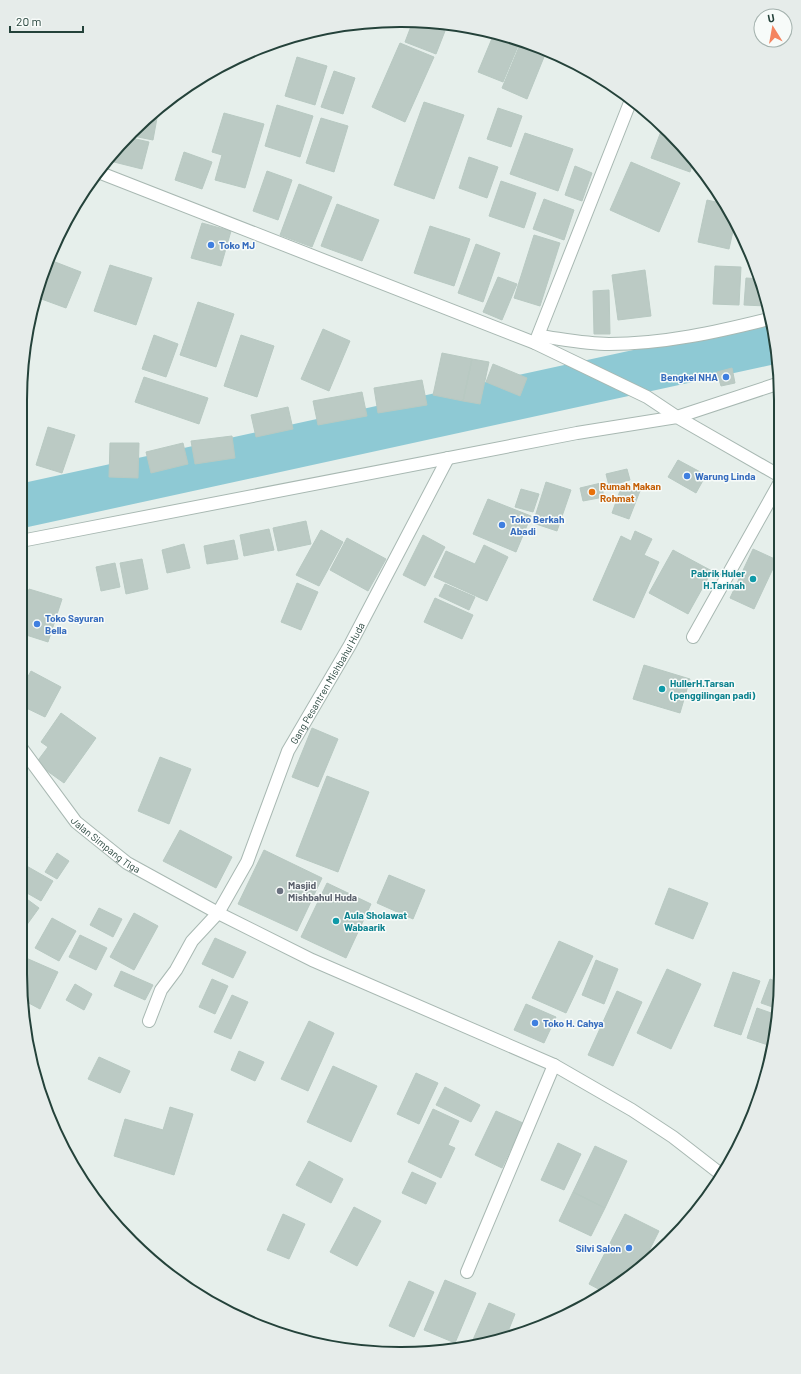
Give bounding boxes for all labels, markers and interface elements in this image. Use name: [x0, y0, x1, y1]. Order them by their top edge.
scale bar: [10, 8, 83, 34]
north arrow: [753, 8, 793, 48]
text: U: [766, 11, 776, 25]
text: 20 m: [16, 14, 42, 28]
place label: Toko MJ: [219, 239, 255, 251]
marker: Toko MJ: [206, 240, 216, 250]
place label: Bengkel NHA: [661, 371, 718, 383]
marker: Bengkel NHA: [721, 372, 731, 382]
place label: Warung Linda: [695, 470, 755, 482]
marker: Warung Linda: [682, 471, 692, 481]
place label: Rumah Makan Rohmat: [600, 480, 661, 504]
marker: Rumah Makan Rohmat: [587, 487, 597, 497]
place label: Toko Berkah Abadi: [510, 513, 564, 537]
marker: Toko Berkah Abadi: [497, 520, 507, 530]
place label: Pabrik Huler H.Tarinah: [691, 567, 745, 591]
marker: Pabrik Huler H.Tarinah: [748, 574, 758, 584]
place label: Toko Sayuran Bella: [45, 612, 104, 636]
marker: Toko Sayuran Bella: [32, 619, 42, 629]
street label: Gang Pesantren Mishbahul Huda: [287, 620, 367, 746]
place label: HullerH.Tarsan (penggilingan padi): [669, 677, 756, 701]
marker: HullerH.Tarsan (penggilingan padi): [657, 684, 667, 694]
street label: Jalan Simpang Tiga: [68, 815, 142, 875]
place label: Masjid Mishbahul Huda: [288, 879, 357, 903]
marker: Masjid Mishbahul Huda: [275, 886, 285, 896]
place label: Aula Sholawat Wabaarik: [344, 909, 407, 933]
marker: Aula Sholawat Wabaarik: [331, 916, 341, 926]
place label: Toko H. Cahya: [543, 1017, 604, 1029]
marker: Toko H. Cahya: [530, 1018, 540, 1028]
place label: Silvi Salon: [576, 1242, 621, 1254]
marker: Silvi Salon: [624, 1243, 634, 1253]

